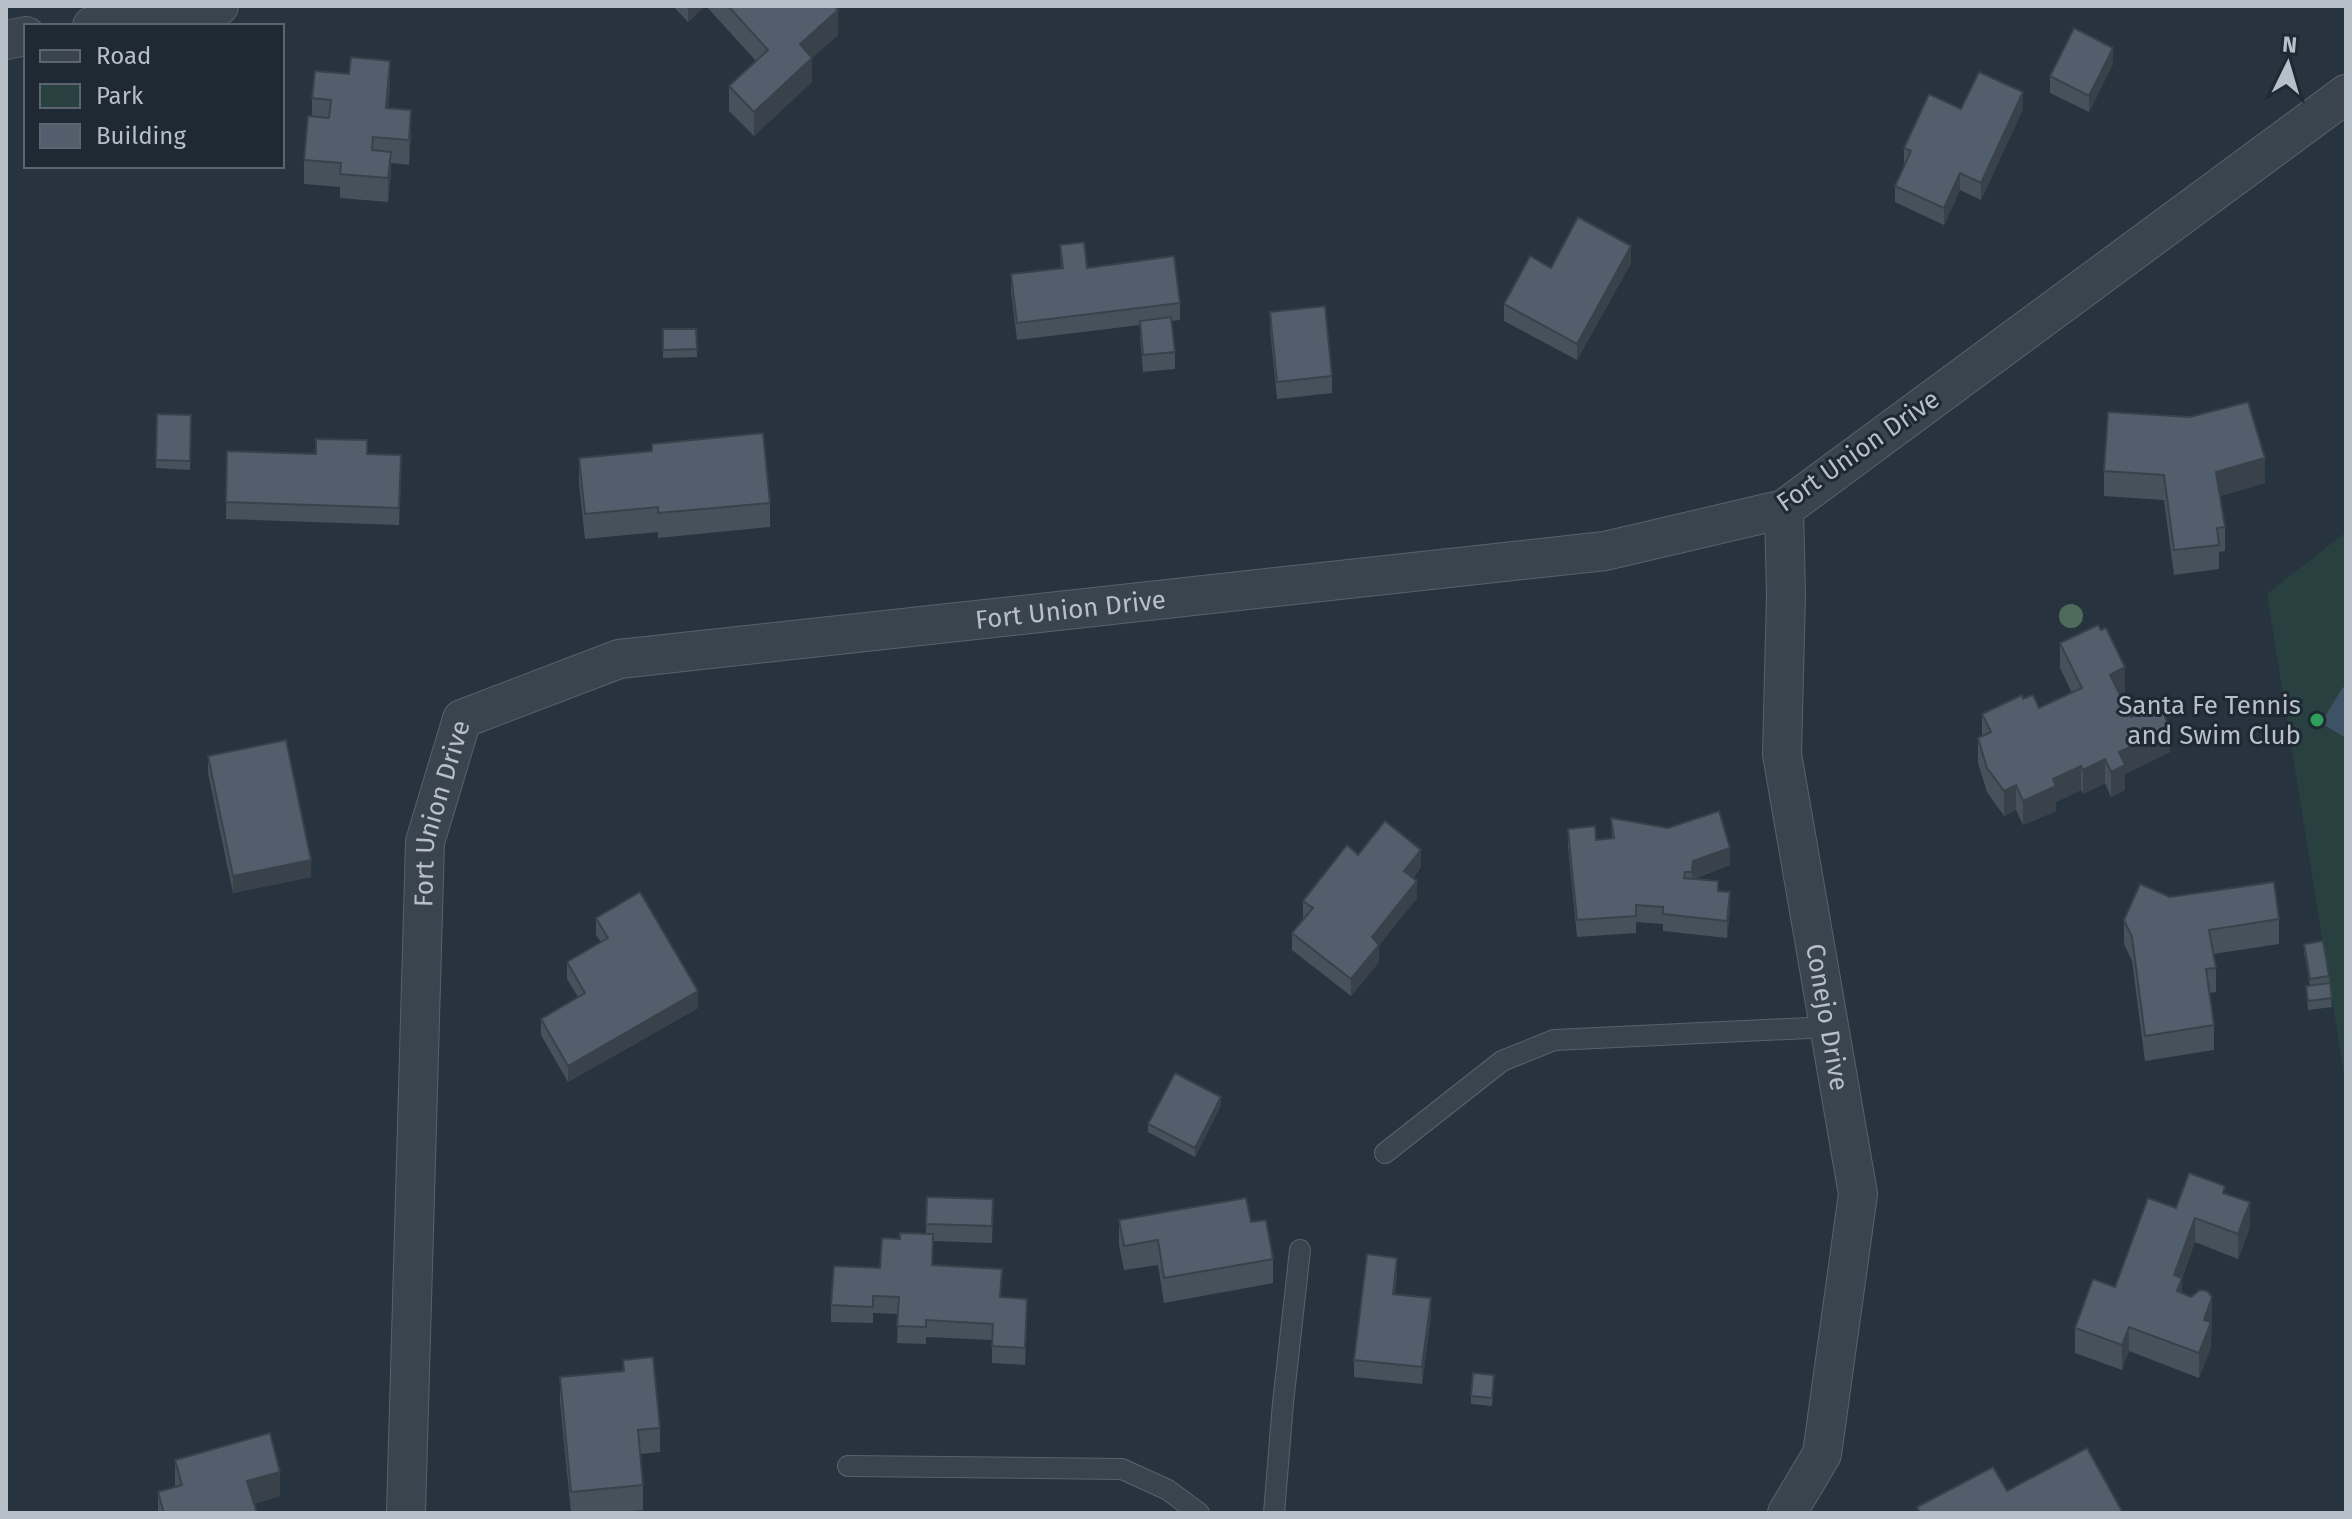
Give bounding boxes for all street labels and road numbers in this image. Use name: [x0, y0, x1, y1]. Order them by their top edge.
street label: Fort Union Drive: [1771, 383, 1945, 519]
street label: Fort Union Drive: [974, 584, 1167, 635]
street label: Fort Union Drive: [408, 716, 476, 907]
street label: Conejo Drive: [1799, 941, 1855, 1093]

